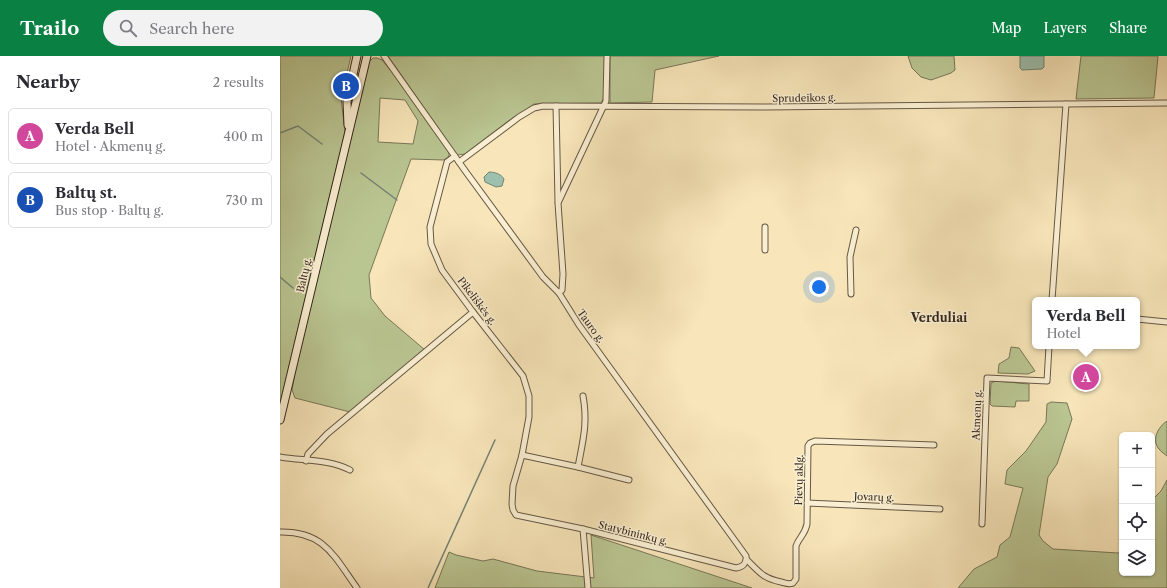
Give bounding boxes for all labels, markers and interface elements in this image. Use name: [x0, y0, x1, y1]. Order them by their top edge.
search box: [103, 10, 383, 46]
text: Trailo: [20, 17, 79, 40]
icon: search: [117, 17, 139, 39]
text: Search here: [149, 19, 234, 38]
text: Map: [991, 19, 1021, 37]
text: Layers: [1043, 19, 1087, 37]
text: Share: [1109, 19, 1147, 37]
pin: B: [333, 71, 359, 101]
text: Nearby: [16, 72, 80, 92]
text: 2 results: [213, 74, 264, 90]
street label: Sprudeikos g.: [772, 91, 836, 105]
text: Verda Bell: [55, 119, 134, 138]
text: A: [25, 128, 35, 144]
text: 400 m: [223, 128, 263, 144]
text: Hotel · Akmenų g.: [55, 138, 166, 154]
text: Baltų st.: [55, 183, 117, 202]
text: B: [25, 192, 35, 208]
text: 730 m: [226, 192, 263, 208]
text: Bus stop · Baltų g.: [55, 202, 164, 218]
street label: Baltų g.: [294, 256, 314, 294]
street label: Pikeliškės g.: [455, 274, 500, 328]
your location: [809, 277, 829, 297]
popup: [1032, 297, 1140, 349]
text: Verda Bell: [1046, 306, 1126, 325]
street label: Tauro g.: [574, 307, 608, 346]
district label: Verduliai: [910, 310, 968, 325]
text: Hotel: [1046, 325, 1081, 341]
pin: A: [1073, 362, 1099, 392]
street label: Akmenų g.: [970, 389, 984, 442]
map controls: [1119, 432, 1155, 576]
button: +: [1119, 432, 1155, 468]
street label: Pievų aklg.: [792, 454, 806, 506]
button: −: [1119, 468, 1155, 504]
street label: Jovarų g.: [852, 490, 895, 504]
button: locate: [1119, 504, 1155, 540]
street label: Statybininkų g.: [597, 518, 669, 548]
button: layers: [1119, 540, 1155, 576]

